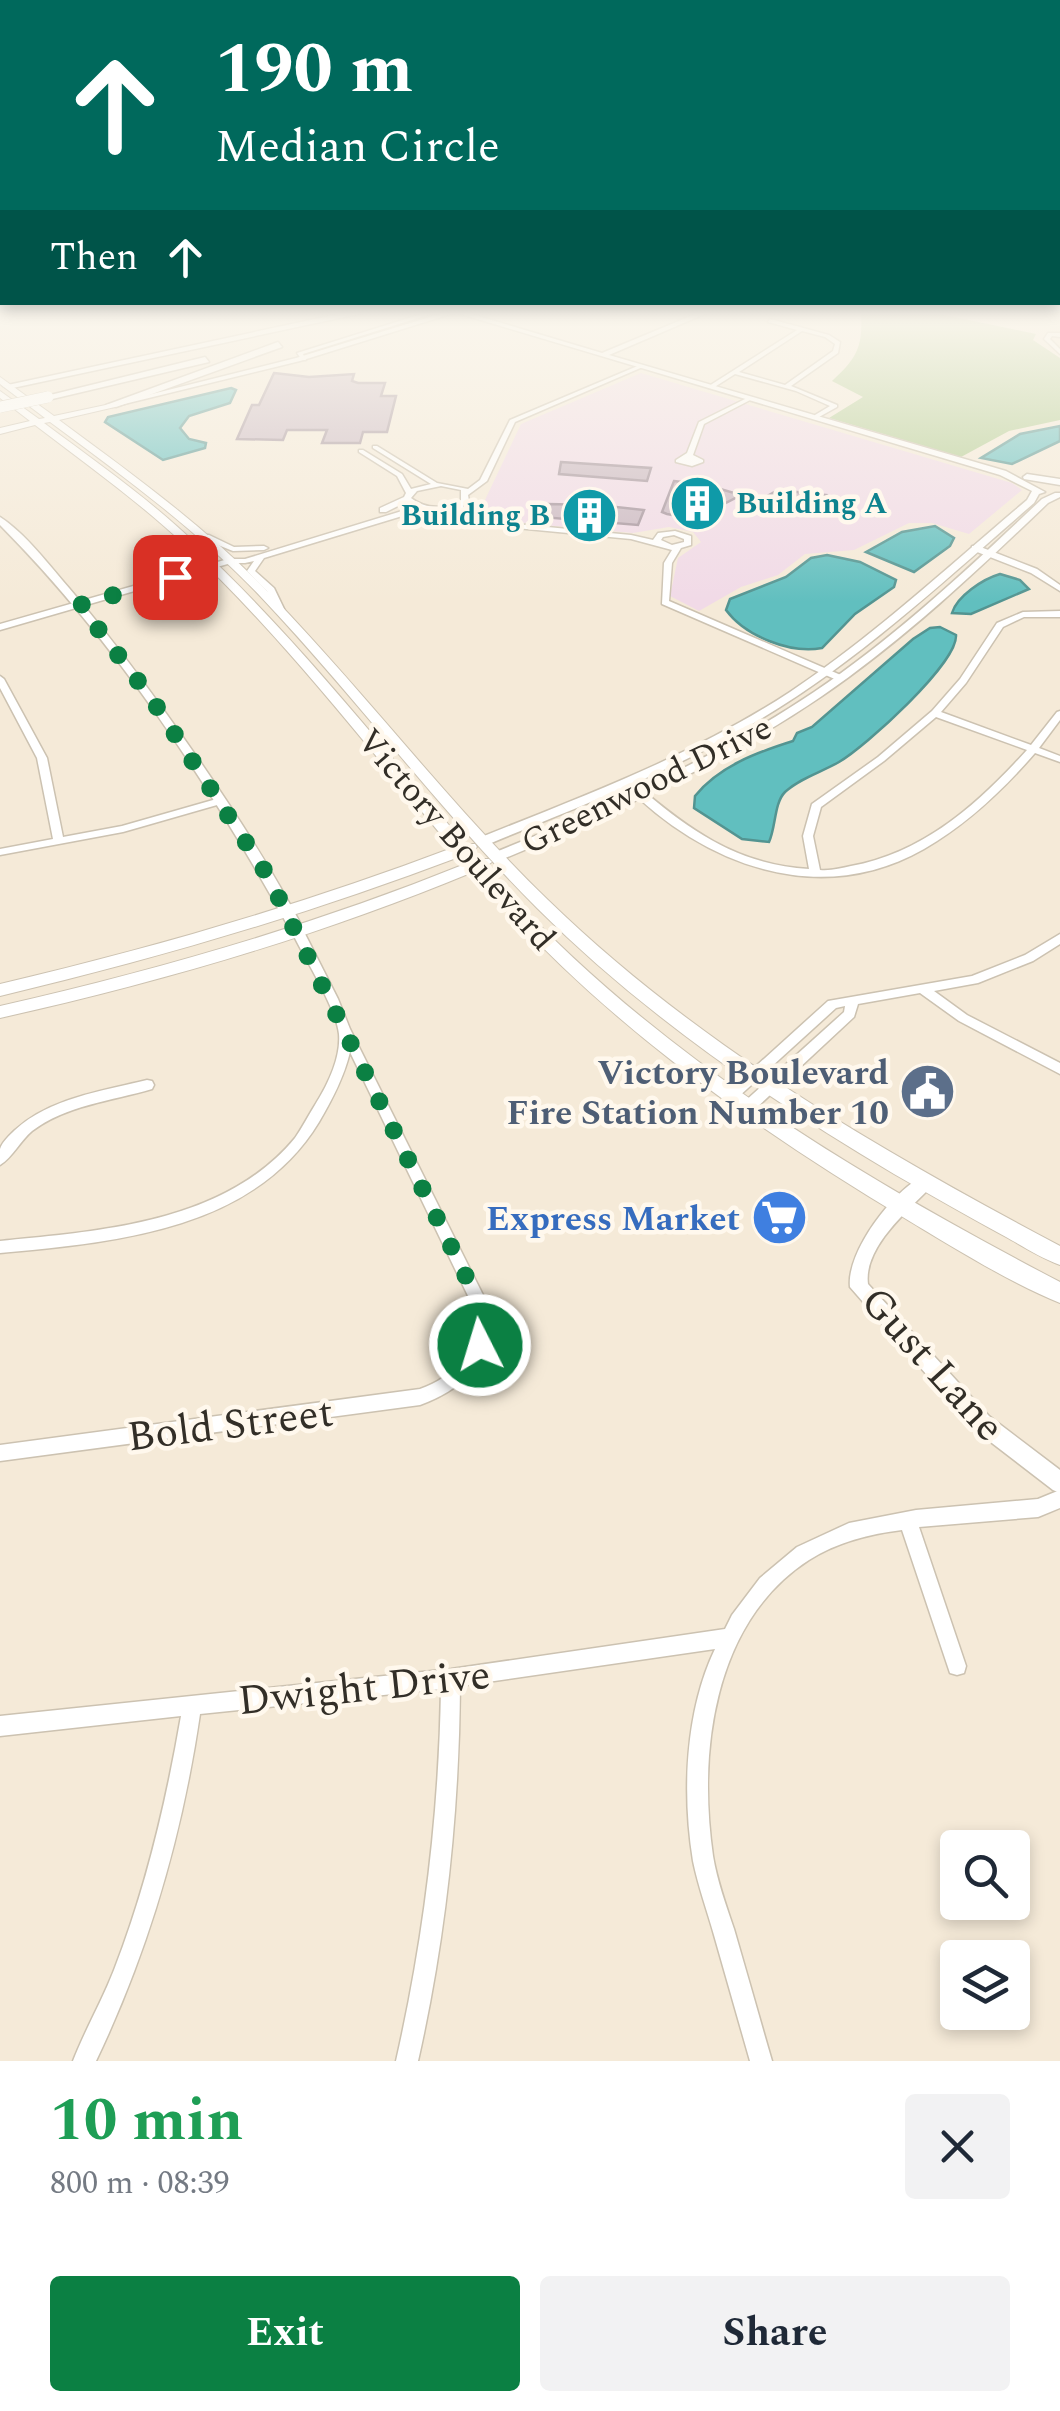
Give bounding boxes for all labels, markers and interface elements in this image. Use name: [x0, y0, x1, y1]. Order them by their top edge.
text: 190 m: [215, 17, 413, 123]
icon: ahead: [50, 40, 180, 170]
text: Median Circle: [215, 113, 500, 182]
text: Then: [50, 229, 138, 287]
icon: ahead: [158, 230, 213, 285]
building icon: Building A: [667, 473, 727, 533]
place label: Building A: [736, 481, 888, 527]
building icon: Building B: [559, 485, 619, 545]
place label: Building B: [400, 493, 550, 539]
pin: [133, 535, 218, 620]
icon: arrive: [148, 550, 203, 605]
street label: Greenwood Drive: [512, 702, 781, 869]
street label: Victory Boulevard: [344, 717, 568, 963]
place label: Victory Boulevard Fire Station Number 10: [507, 1047, 889, 1140]
public building icon: Victory Boulevard Fire Station Number 10: [898, 1062, 958, 1122]
supermarket icon: Express Market: [749, 1188, 809, 1248]
place label: Express Market: [486, 1193, 740, 1246]
street label: Gust Lane: [845, 1273, 1019, 1457]
position arrow: [428, 1293, 532, 1397]
street label: Bold Street: [124, 1382, 337, 1469]
street label: Dwight Drive: [235, 1644, 494, 1733]
map controls: [940, 1830, 1030, 2030]
button: search: [940, 1830, 1030, 1920]
button: layers: [940, 1940, 1030, 2030]
text: 10 min: [50, 2075, 243, 2167]
button: close: [905, 2094, 1010, 2199]
text: 800 m · 08:39: [50, 2159, 230, 2208]
button: Exit: [50, 2276, 520, 2391]
button: Share: [540, 2276, 1010, 2391]

